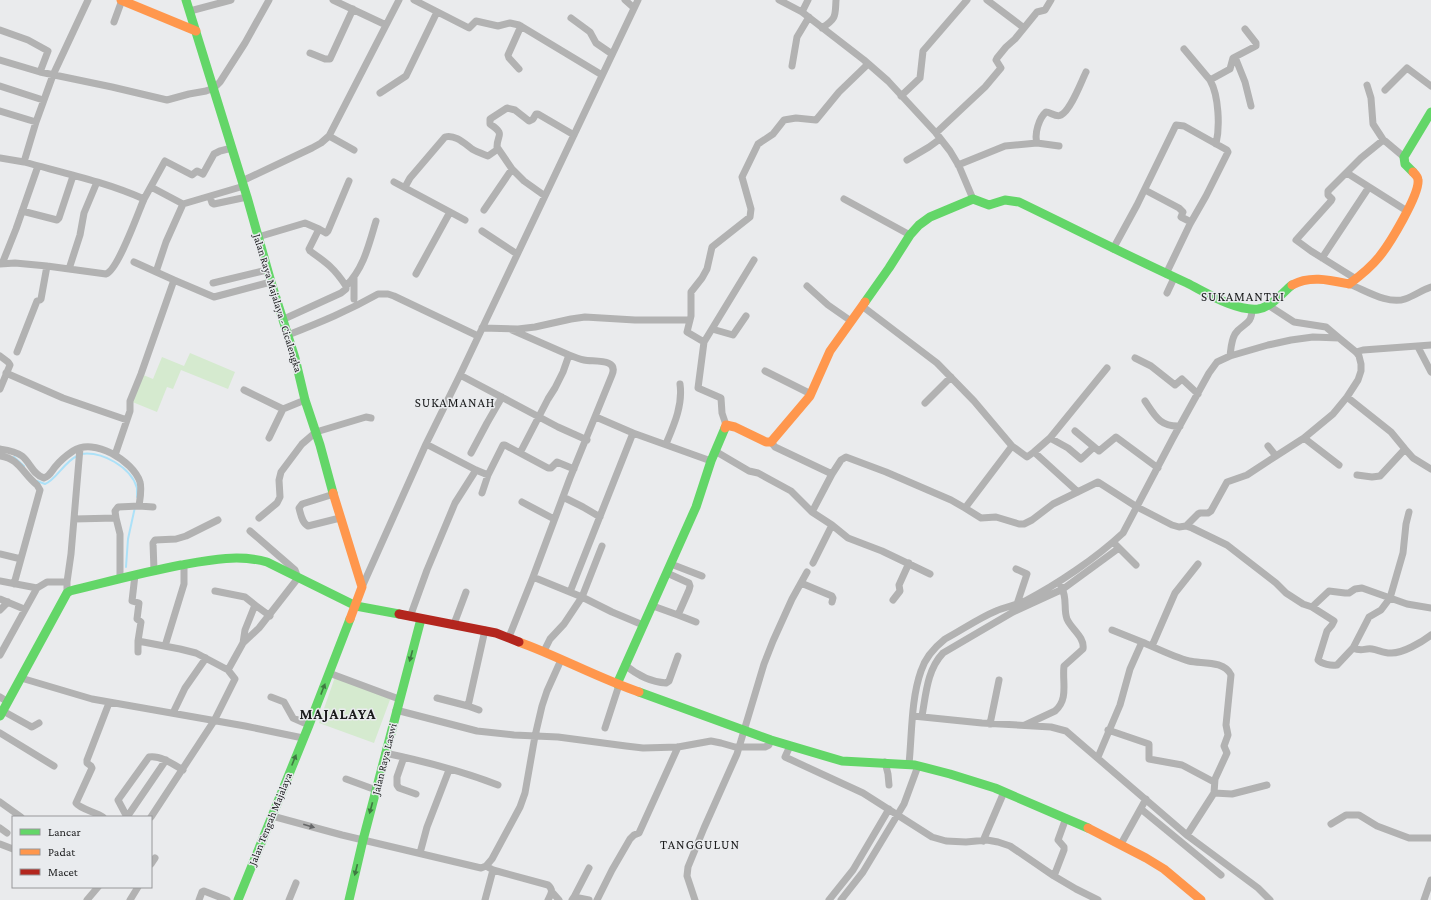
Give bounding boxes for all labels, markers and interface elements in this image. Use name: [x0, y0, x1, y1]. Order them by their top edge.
street label: Jalan Raya Majalaya - Cicalengka: [250, 231, 305, 374]
district label: SUKAMANTRI: [1201, 289, 1285, 304]
district label: SUKAMANAH: [415, 395, 495, 410]
one-way arrow: [407, 650, 413, 663]
one-way arrow: [320, 682, 326, 694]
district label: MAJALAYA: [300, 706, 377, 722]
street label: Jalan Raya Laswi: [369, 722, 400, 797]
one-way arrow: [292, 753, 298, 765]
street label: Jalan Tengah Majalaya: [246, 771, 295, 868]
one-way arrow: [368, 802, 374, 814]
legend: [12, 816, 152, 888]
one-way arrow: [303, 823, 315, 829]
text: Lancar: [48, 825, 82, 839]
district label: TANGGULUN: [660, 837, 740, 852]
text: Padat: [48, 845, 76, 859]
one-way arrow: [353, 864, 359, 876]
text: Macet: [48, 865, 79, 879]

